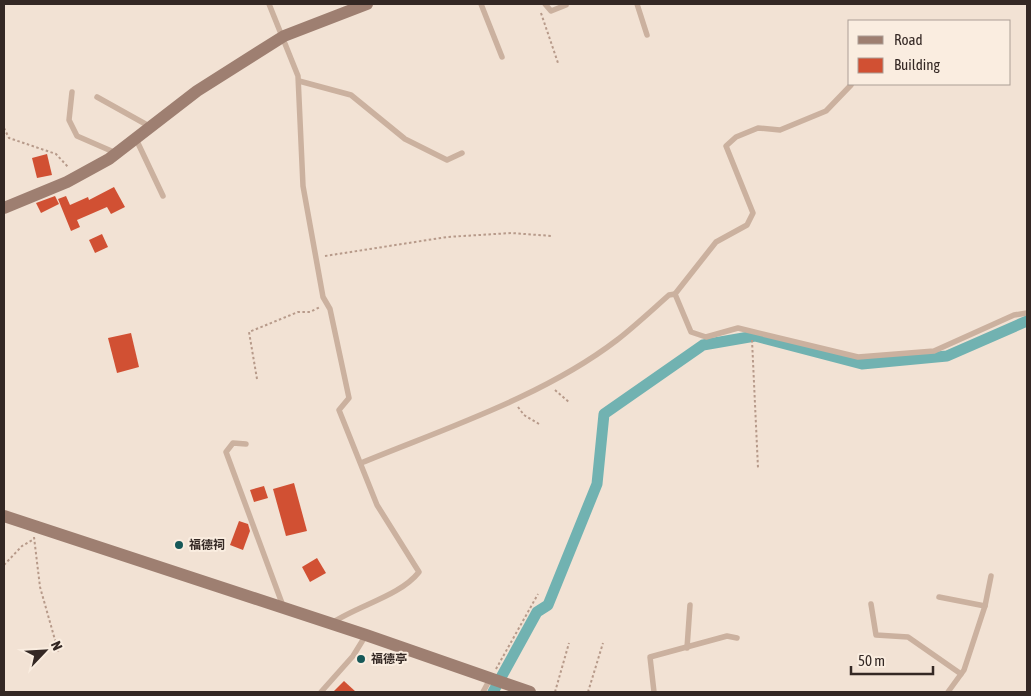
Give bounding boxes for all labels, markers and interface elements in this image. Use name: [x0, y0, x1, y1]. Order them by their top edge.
legend: [848, 20, 1011, 85]
text: Road: [894, 31, 923, 48]
text: Building: [894, 56, 940, 73]
place label: 福德祠: [189, 538, 225, 552]
marker: 福德祠: [173, 539, 185, 551]
north arrow: [20, 626, 70, 676]
text: N: [48, 638, 66, 653]
scale bar: [851, 644, 934, 676]
place label: 福德亭: [371, 652, 407, 666]
text: 50 m: [858, 652, 885, 669]
marker: 福德亭: [355, 653, 367, 665]

